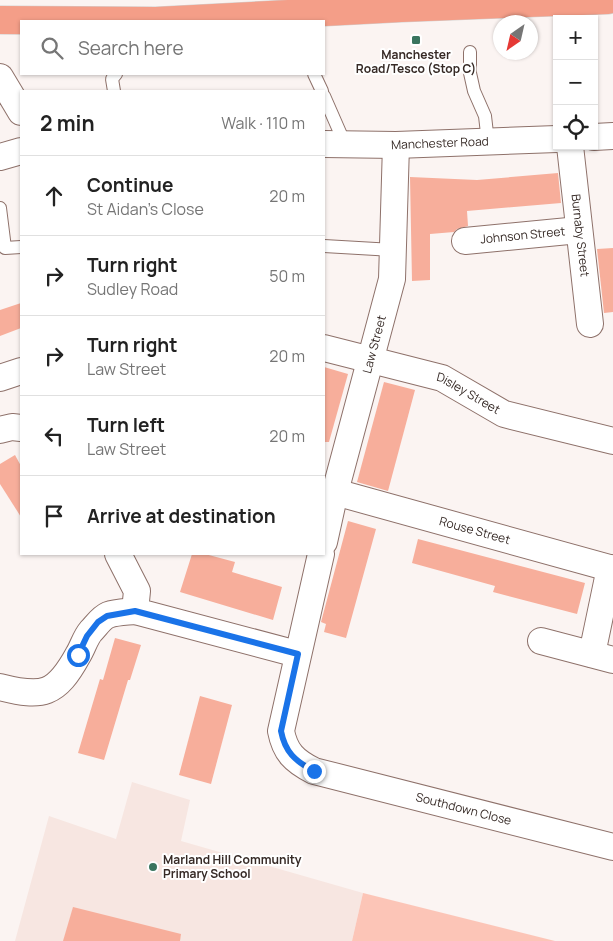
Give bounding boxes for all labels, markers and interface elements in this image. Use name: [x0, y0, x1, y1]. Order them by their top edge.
north arrow: [493, 15, 538, 60]
map controls: [553, 15, 598, 150]
button: +: [553, 15, 598, 60]
search box: [20, 20, 325, 75]
icon: search: [38, 34, 66, 62]
marker: Manchester Road/Tesco (Stop C): [410, 34, 422, 46]
text: Search here: [78, 35, 184, 61]
place label: Manchester Road/Tesco (Stop C): [356, 46, 476, 77]
button: −: [553, 60, 598, 105]
button: locate: [553, 105, 598, 150]
text: 2 min: [40, 109, 95, 137]
text: Walk · 110 m: [221, 112, 305, 134]
street label: Manchester Road: [391, 133, 489, 153]
text: Continue: [87, 172, 173, 198]
icon: ahead: [40, 182, 68, 210]
text: 20 m: [269, 185, 305, 207]
street label: Burnaby Street: [567, 193, 594, 278]
text: St Aidan's Close: [87, 198, 204, 220]
street label: Johnson Street: [479, 222, 566, 247]
text: Turn right: [87, 252, 177, 278]
icon: right: [40, 262, 68, 290]
text: 50 m: [269, 265, 305, 287]
text: Sudley Road: [87, 278, 178, 300]
street label: Law Street: [358, 313, 390, 375]
text: Turn right: [87, 332, 177, 358]
icon: right: [40, 342, 68, 370]
text: 20 m: [269, 345, 305, 367]
text: Law Street: [87, 358, 166, 380]
street label: Disley Street: [435, 368, 504, 418]
text: Turn left: [87, 412, 165, 438]
icon: left: [40, 422, 68, 450]
text: 20 m: [269, 425, 305, 447]
text: Law Street: [87, 438, 166, 460]
icon: arrive: [40, 502, 68, 530]
text: Arrive at destination: [87, 503, 276, 529]
street label: Rouse Street: [438, 512, 512, 548]
route start: [67, 644, 90, 667]
route end: [303, 760, 326, 783]
street label: Southdown Close: [414, 788, 513, 829]
place label: Marland Hill Community Primary School: [163, 851, 302, 882]
marker: Marland Hill Community Primary School: [147, 861, 159, 873]

